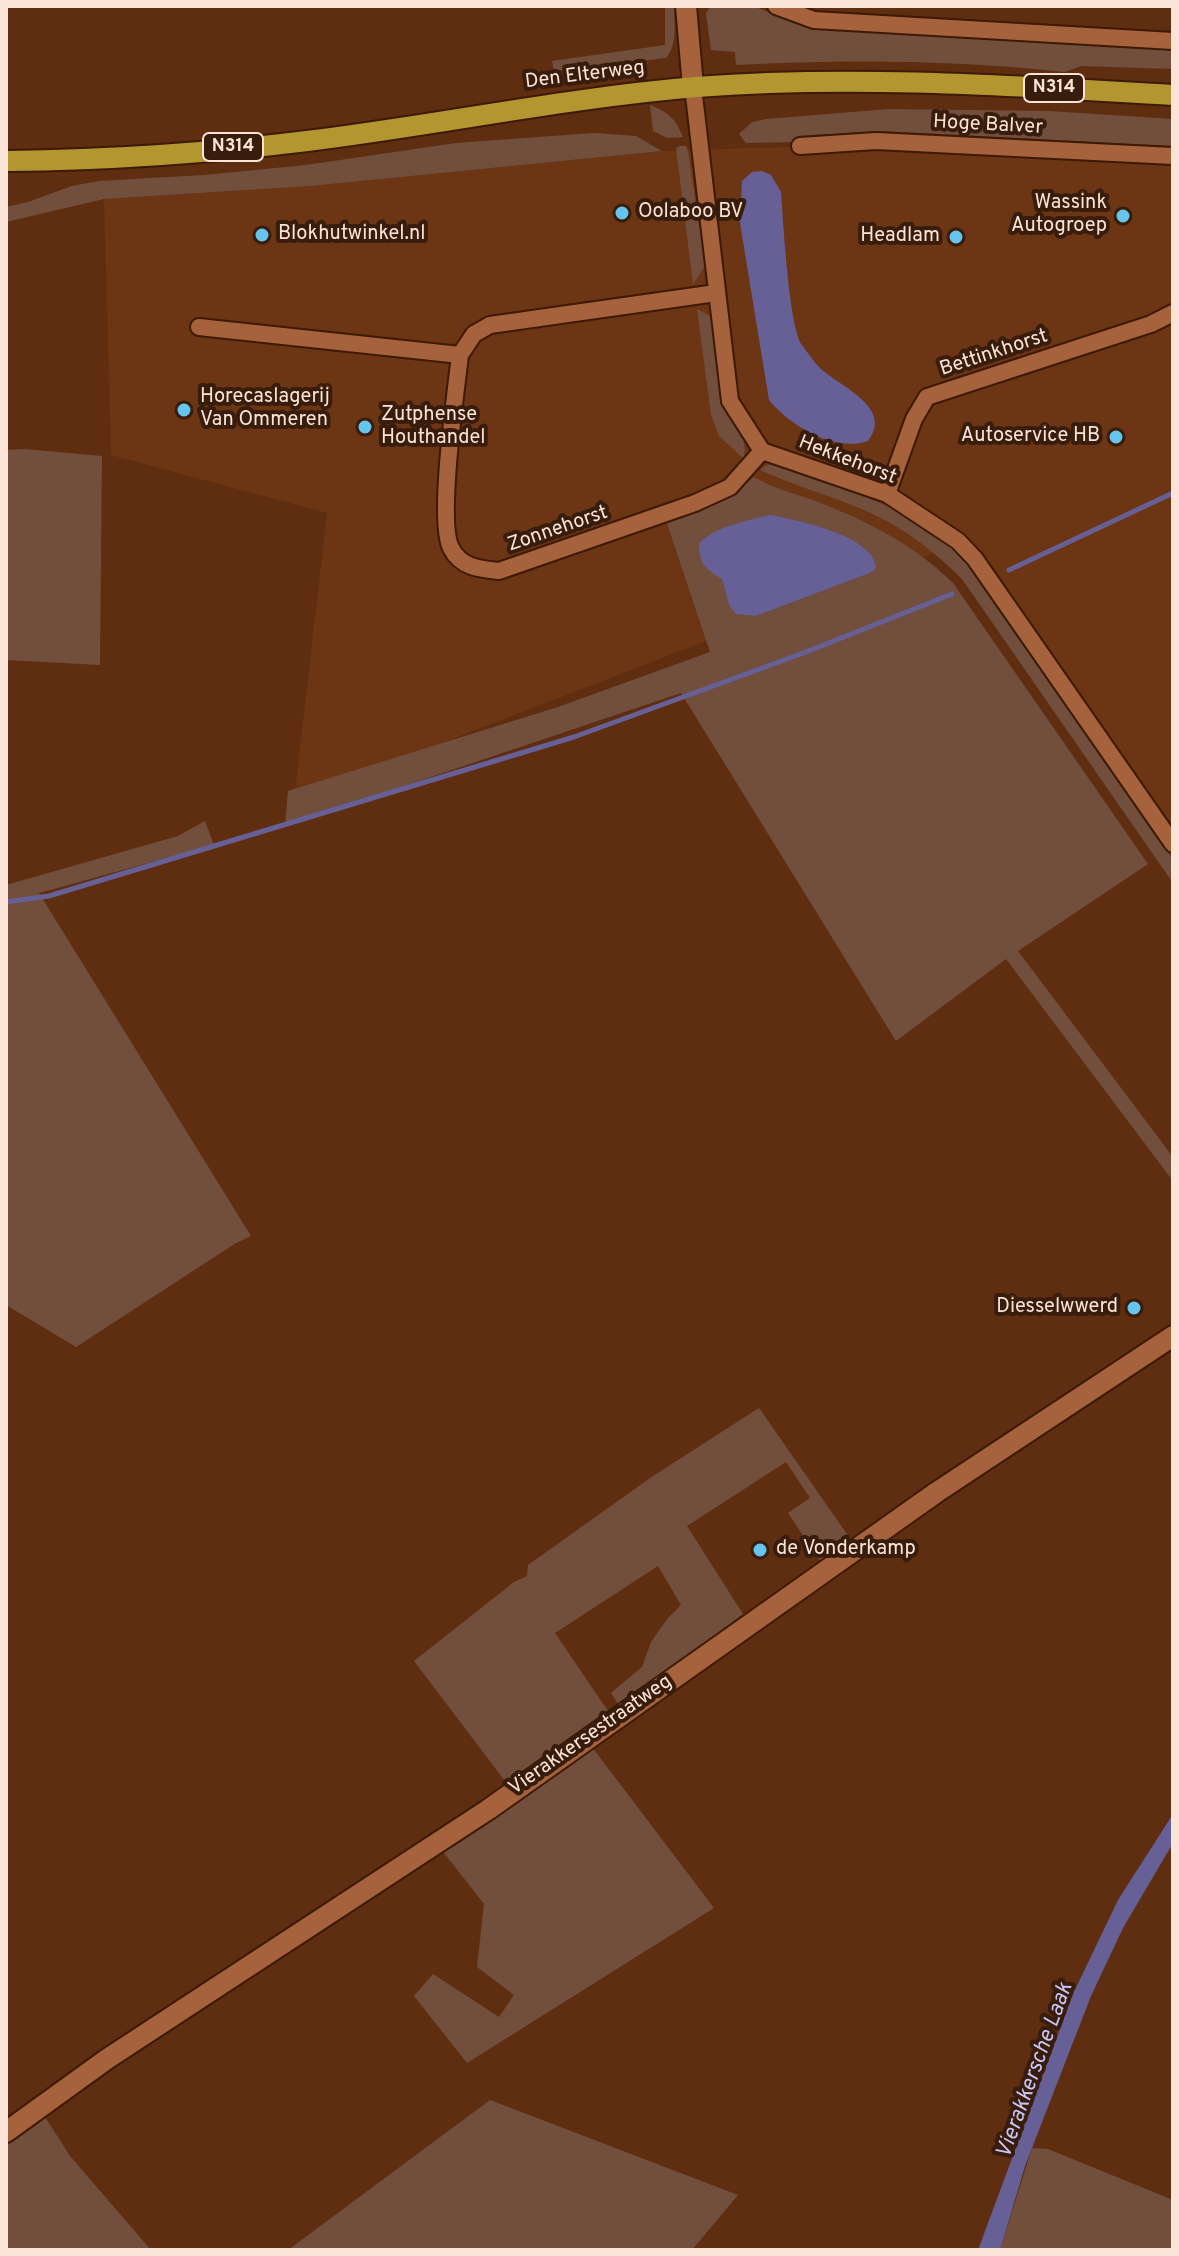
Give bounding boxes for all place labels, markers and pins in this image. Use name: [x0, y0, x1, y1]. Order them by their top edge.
place label: Wassink Autogroep: [1011, 192, 1107, 239]
place label: Oolaboo BV: [638, 201, 743, 225]
marker: Oolaboo BV: [613, 204, 631, 222]
marker: Wassink Autogroep: [1114, 207, 1132, 225]
place label: Blokhutwinkel.nl: [278, 223, 426, 247]
place label: Headlam: [860, 225, 940, 249]
marker: Blokhutwinkel.nl: [253, 226, 271, 244]
marker: Headlam: [947, 228, 965, 246]
place label: Horecaslagerij Van Ommeren: [200, 386, 330, 433]
marker: Horecaslagerij Van Ommeren: [175, 401, 193, 419]
place label: Zutphense Houthandel: [381, 404, 486, 451]
marker: Zutphense Houthandel: [356, 418, 374, 436]
place label: Autoservice HB: [961, 425, 1100, 449]
marker: Autoservice HB: [1107, 428, 1125, 446]
place label: Diesselwwerd: [996, 1296, 1118, 1320]
marker: Diesselwwerd: [1125, 1299, 1143, 1317]
place label: de Vonderkamp: [776, 1538, 916, 1562]
marker: de Vonderkamp: [751, 1541, 769, 1559]

